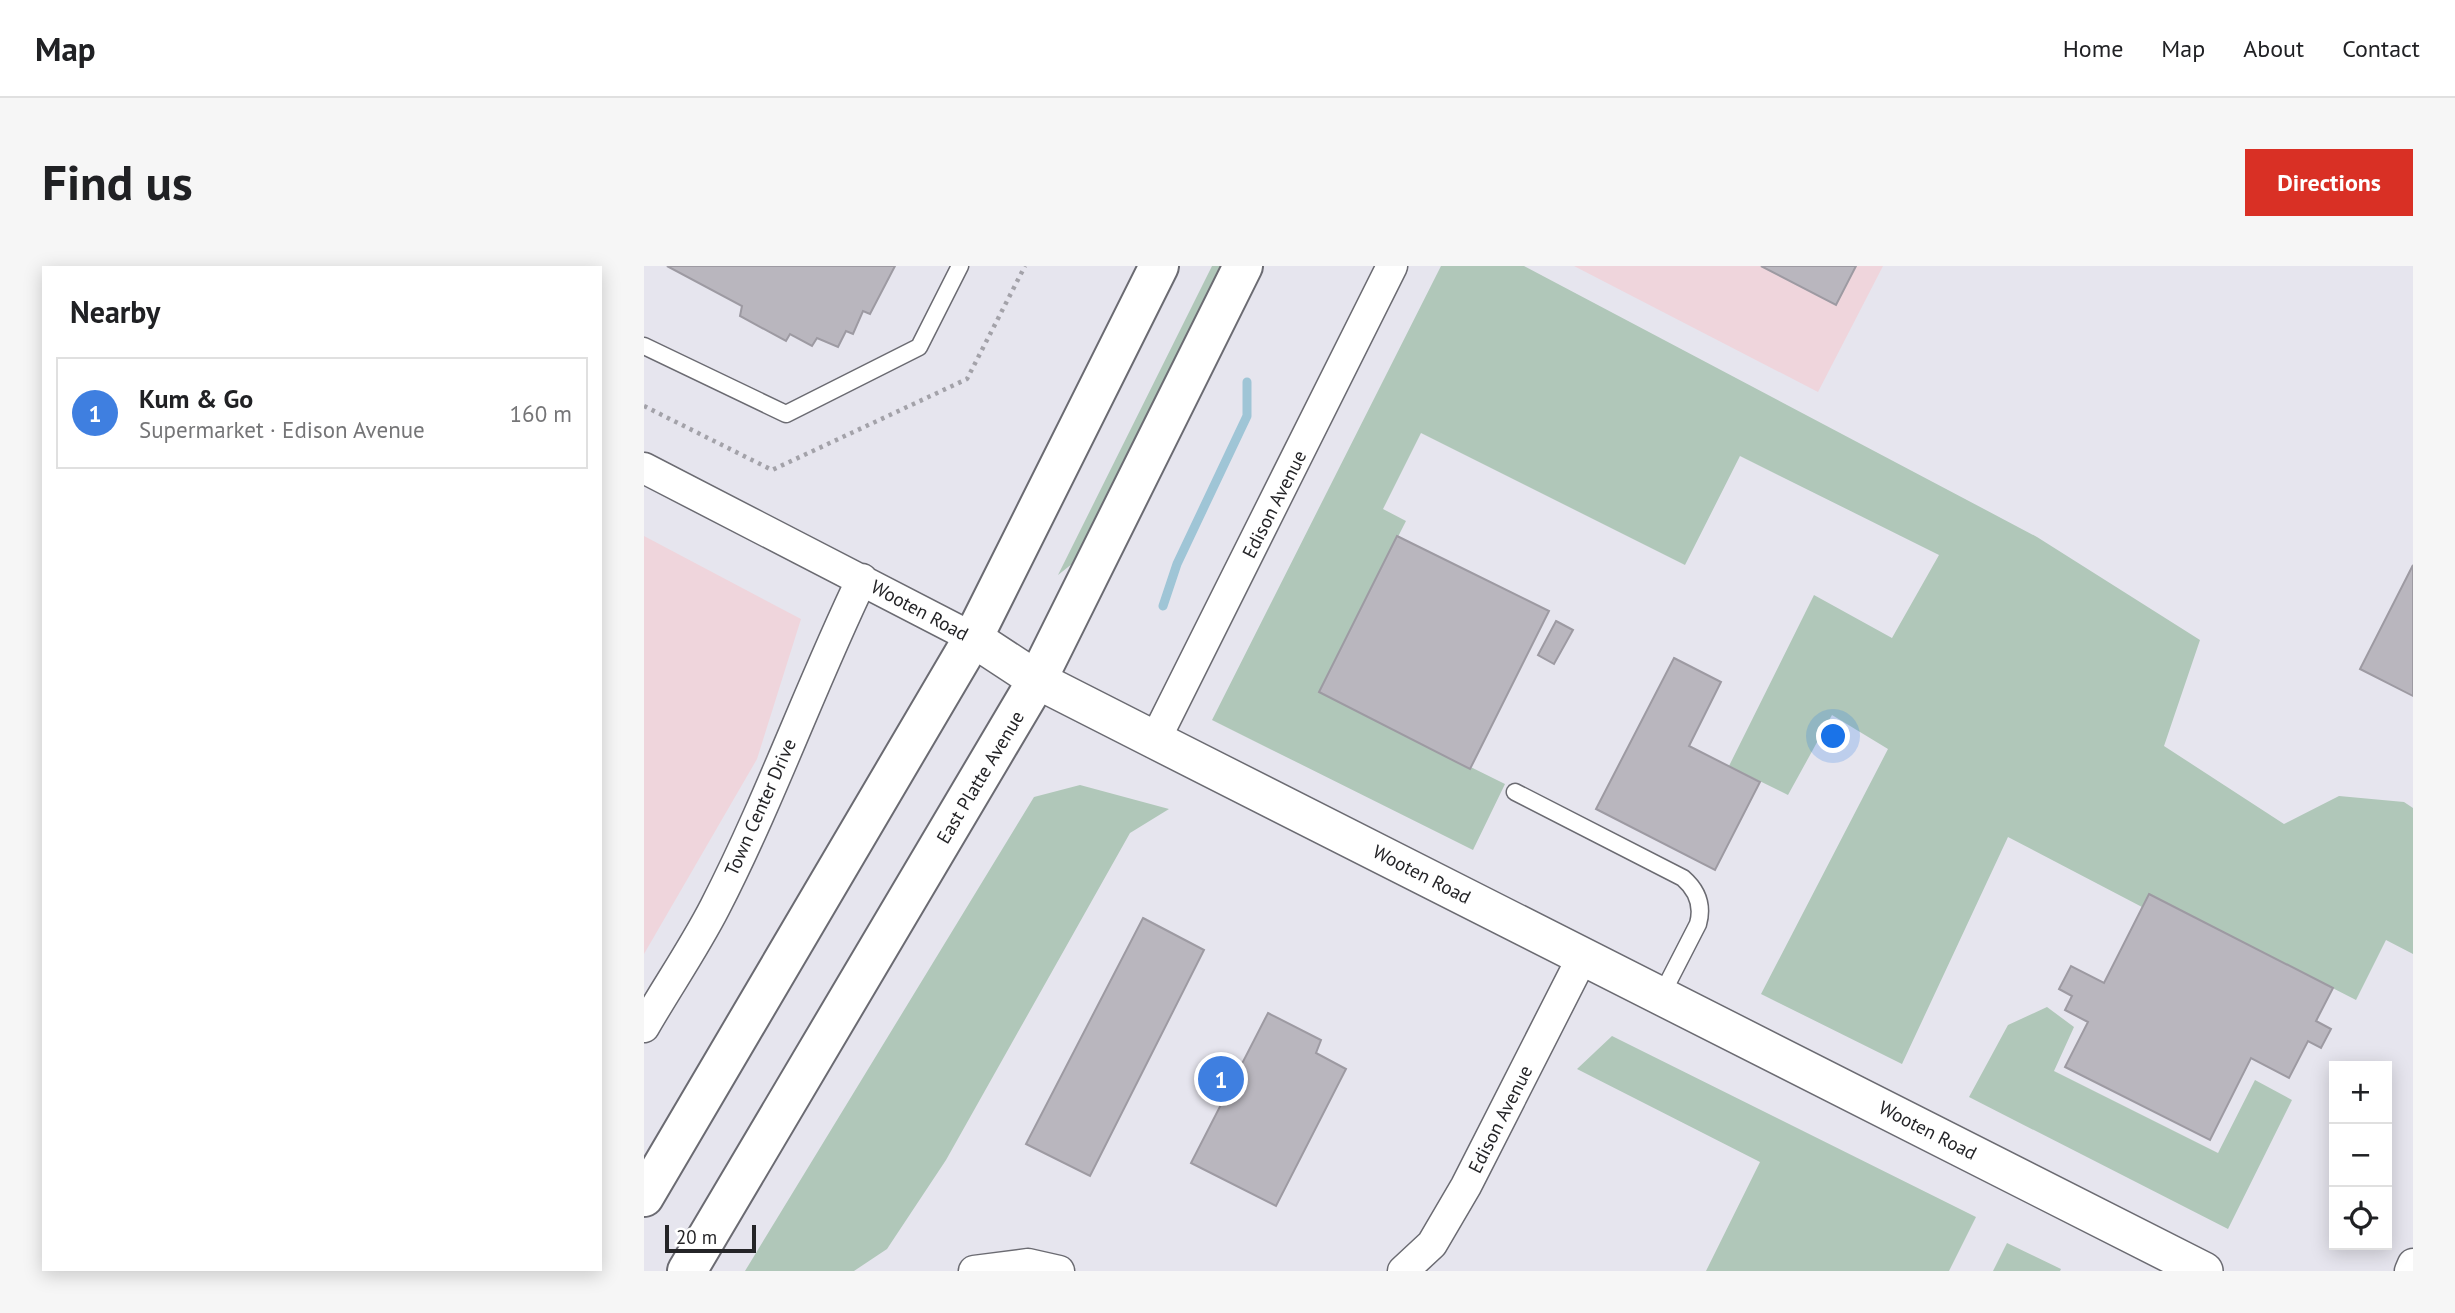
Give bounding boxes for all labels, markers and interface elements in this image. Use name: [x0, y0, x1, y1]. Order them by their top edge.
text: Map: [35, 27, 96, 70]
text: Home: [2063, 33, 2123, 64]
text: Map: [2161, 33, 2205, 64]
text: About: [2243, 33, 2304, 64]
text: Contact: [2342, 33, 2420, 64]
button: Directions: [2245, 149, 2413, 216]
text: Find us: [42, 150, 193, 214]
text: Nearby: [70, 292, 160, 331]
text: Kum & Go: [139, 382, 253, 415]
text: 1: [88, 399, 102, 428]
text: 160 m: [510, 399, 572, 428]
text: Supermarket · Edison Avenue: [139, 415, 425, 444]
street label: Edison Avenue: [1237, 446, 1311, 562]
street label: Wooten Road: [867, 574, 973, 646]
street label: East Platte Avenue: [931, 706, 1029, 848]
your location: [1816, 719, 1850, 753]
street label: Town Center Drive: [719, 735, 801, 879]
street label: Wooten Road: [1369, 839, 1475, 909]
pin: 1: [1198, 1053, 1244, 1105]
street label: Edison Avenue: [1463, 1061, 1537, 1177]
map controls: [2329, 1061, 2392, 1250]
button: +: [2329, 1061, 2392, 1124]
street label: Wooten Road: [1875, 1095, 1981, 1165]
button: −: [2329, 1124, 2392, 1187]
button: locate: [2329, 1187, 2392, 1250]
scale bar: [665, 1222, 756, 1254]
text: 20 m: [676, 1225, 717, 1249]

